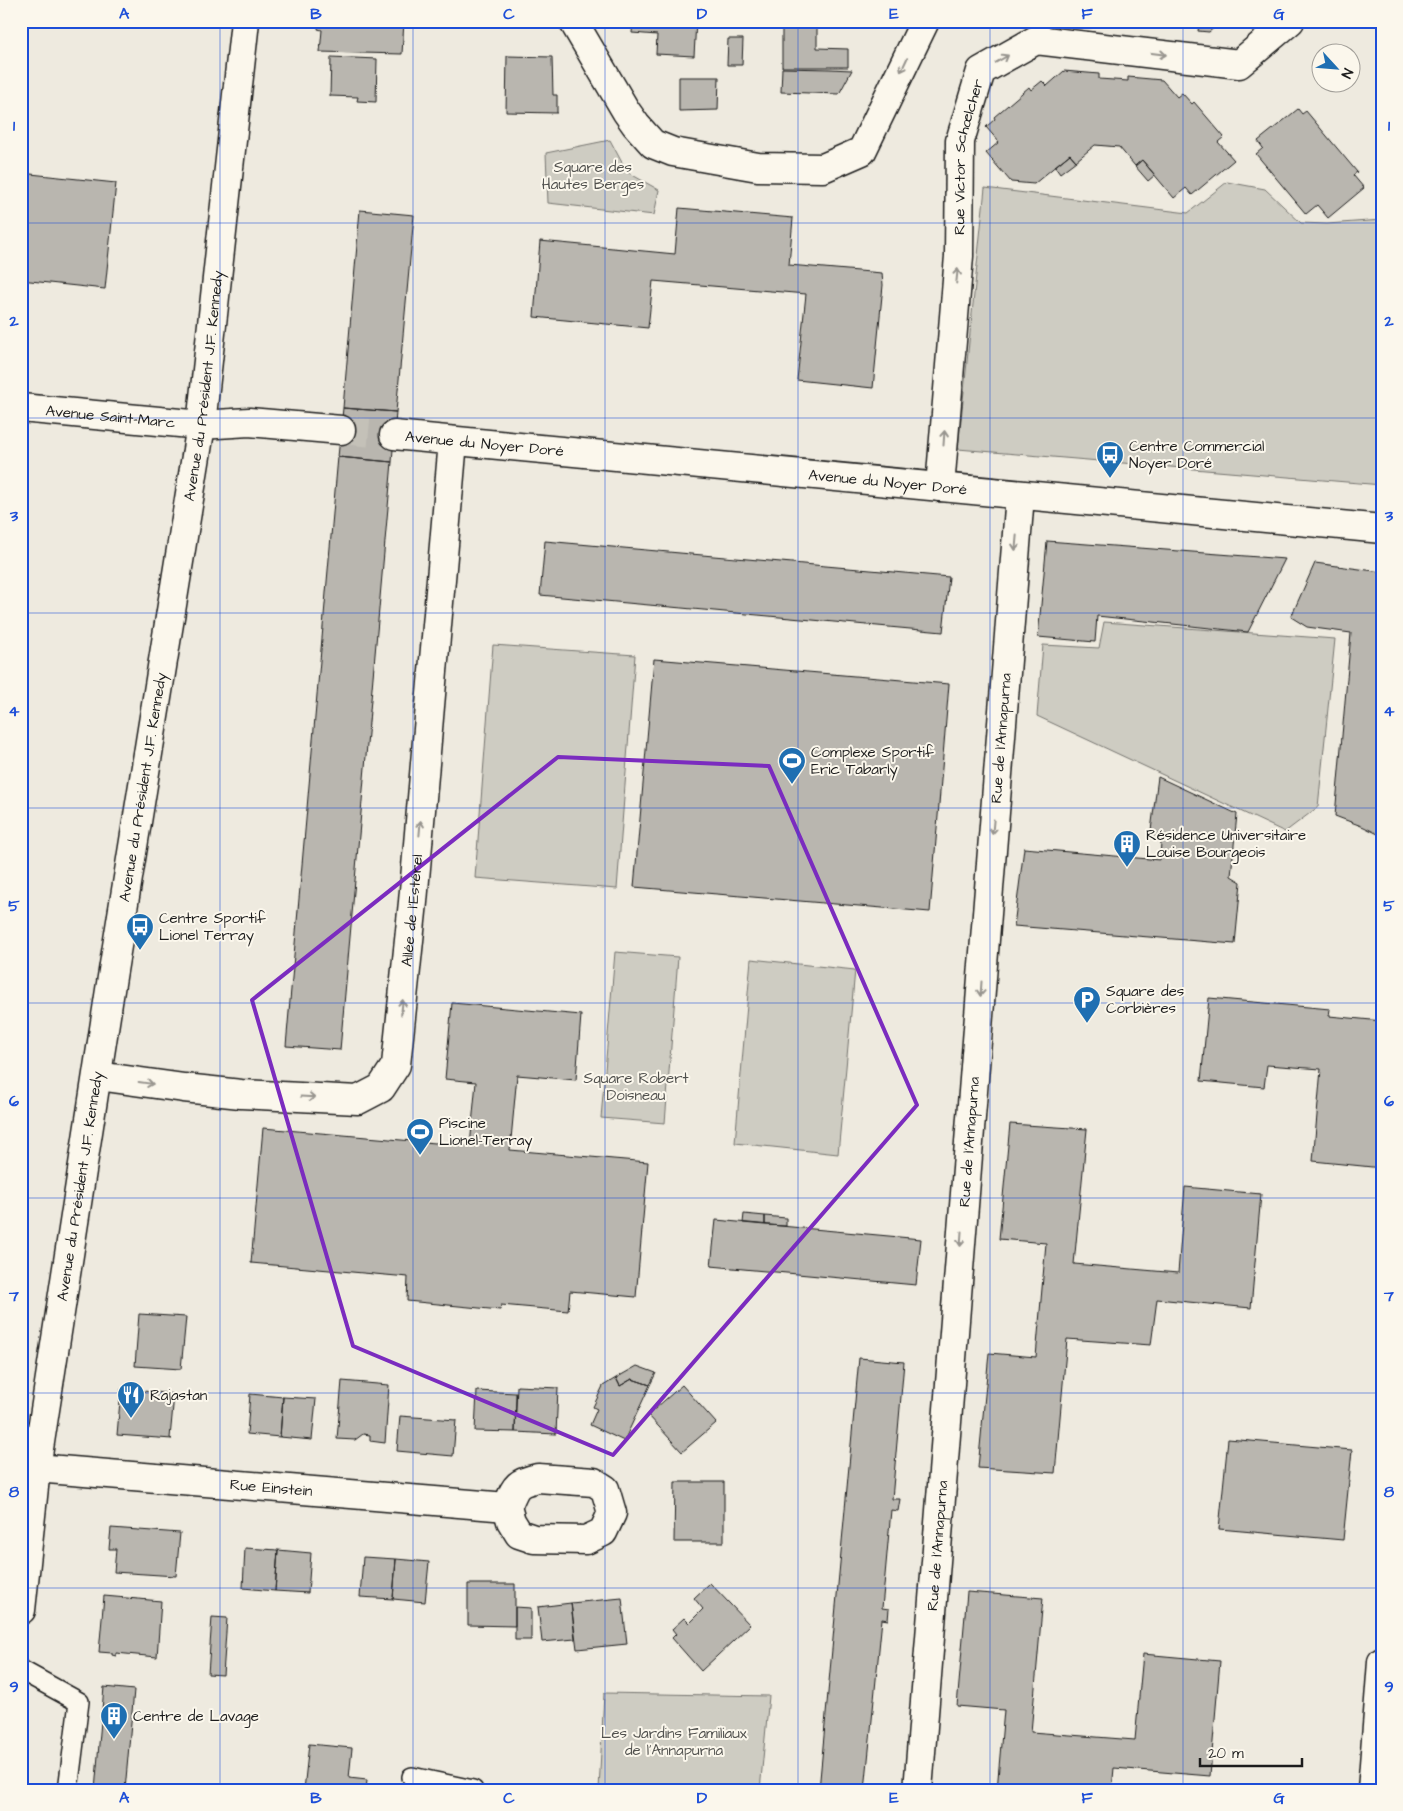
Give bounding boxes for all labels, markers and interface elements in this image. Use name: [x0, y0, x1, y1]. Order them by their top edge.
text: A: [119, 3, 130, 25]
text: B: [310, 3, 322, 25]
text: C: [503, 3, 515, 25]
text: D: [697, 3, 708, 25]
text: E: [889, 3, 899, 25]
text: F: [1081, 3, 1093, 25]
text: G: [1273, 3, 1285, 25]
north arrow: [1310, 42, 1360, 92]
one-way arrow: [1150, 49, 1166, 59]
one-way arrow: [995, 54, 1010, 64]
one-way arrow: [899, 57, 908, 72]
text: N: [1336, 65, 1358, 82]
street label: Rue Victor Schœlcher: [949, 76, 989, 235]
text: 1: [13, 115, 16, 137]
text: 1: [1388, 115, 1391, 137]
park label: Square des Hautes Berges: [542, 157, 645, 196]
street label: Avenue du Président J.F. Kennedy: [179, 269, 230, 503]
one-way arrow: [952, 269, 962, 285]
text: 2: [8, 310, 19, 332]
text: 2: [1383, 310, 1394, 332]
street label: Avenue Saint-Marc: [45, 400, 177, 434]
street label: Avenue du Noyer Doré: [404, 426, 565, 462]
one-way arrow: [939, 430, 948, 446]
place label: Centre Commercial Noyer Doré: [1129, 436, 1264, 475]
bus stop icon: Centre Commercial Noyer Doré: [1095, 440, 1125, 479]
street label: Avenue du Noyer Doré: [807, 464, 968, 500]
text: 3: [9, 505, 19, 527]
text: 3: [1384, 505, 1394, 527]
one-way arrow: [1011, 535, 1020, 551]
street label: Avenue du Président J.F. Kennedy: [114, 671, 173, 903]
street label: Rue de l'Annapurna: [986, 672, 1017, 804]
text: 4: [9, 700, 20, 722]
text: 4: [1384, 700, 1395, 722]
place label: Complexe Sportif Eric Tabarly: [811, 742, 934, 781]
sports icon: Complexe Sportif Eric Tabarly: [777, 746, 807, 785]
one-way arrow: [989, 819, 998, 835]
one-way arrow: [415, 820, 425, 836]
place label: Résidence Universitaire Louise Bourgeois: [1146, 825, 1306, 864]
building icon: Résidence Universitaire Louise Bourgeois: [1112, 829, 1142, 868]
street label: Allée de l'Estérel: [396, 854, 428, 968]
text: 5: [8, 895, 20, 917]
text: 5: [1383, 895, 1395, 917]
place label: Centre Sportif Lionel Terray: [159, 908, 266, 947]
bus stop icon: Centre Sportif Lionel Terray: [125, 912, 155, 951]
one-way arrow: [976, 981, 985, 997]
place label: Square des Corbières: [1106, 981, 1185, 1019]
parking icon: Square des Corbières: [1072, 985, 1102, 1024]
one-way arrow: [397, 999, 407, 1015]
park label: Square Robert Doisneau: [584, 1068, 689, 1106]
street label: Avenue du Président J.F. Kennedy: [52, 1070, 109, 1303]
street label: Rue de l'Annapurna: [954, 1076, 985, 1208]
one-way arrow: [137, 1078, 153, 1088]
text: 6: [9, 1090, 19, 1112]
text: 6: [1384, 1090, 1394, 1112]
one-way arrow: [299, 1093, 315, 1102]
place label: Piscine Lionel-Terray: [439, 1113, 533, 1152]
sports icon: Piscine Lionel-Terray: [405, 1117, 435, 1156]
one-way arrow: [957, 1230, 966, 1246]
text: 7: [8, 1285, 19, 1307]
text: 7: [1383, 1285, 1394, 1307]
restaurant icon: Rajastan: [116, 1380, 146, 1419]
place label: Rajastan: [150, 1385, 208, 1406]
street label: Rue Einstein: [229, 1474, 314, 1502]
street label: Rue de l'Annapurna: [922, 1479, 953, 1612]
text: 8: [9, 1481, 20, 1503]
text: 8: [1384, 1481, 1395, 1503]
text: 9: [9, 1676, 19, 1698]
text: 9: [1384, 1676, 1394, 1698]
building icon: Centre de Lavage: [99, 1701, 129, 1740]
place label: Centre de Lavage: [133, 1706, 259, 1728]
park label: Les Jardins Familiaux de l'Annapurna: [601, 1723, 748, 1761]
scale bar: [1200, 1736, 1303, 1768]
text: 20 m: [1208, 1743, 1244, 1764]
text: A: [119, 1787, 130, 1809]
text: B: [310, 1787, 322, 1809]
text: C: [503, 1787, 515, 1809]
text: D: [697, 1787, 708, 1809]
text: E: [889, 1787, 899, 1809]
text: F: [1081, 1787, 1093, 1809]
text: G: [1273, 1787, 1285, 1809]

